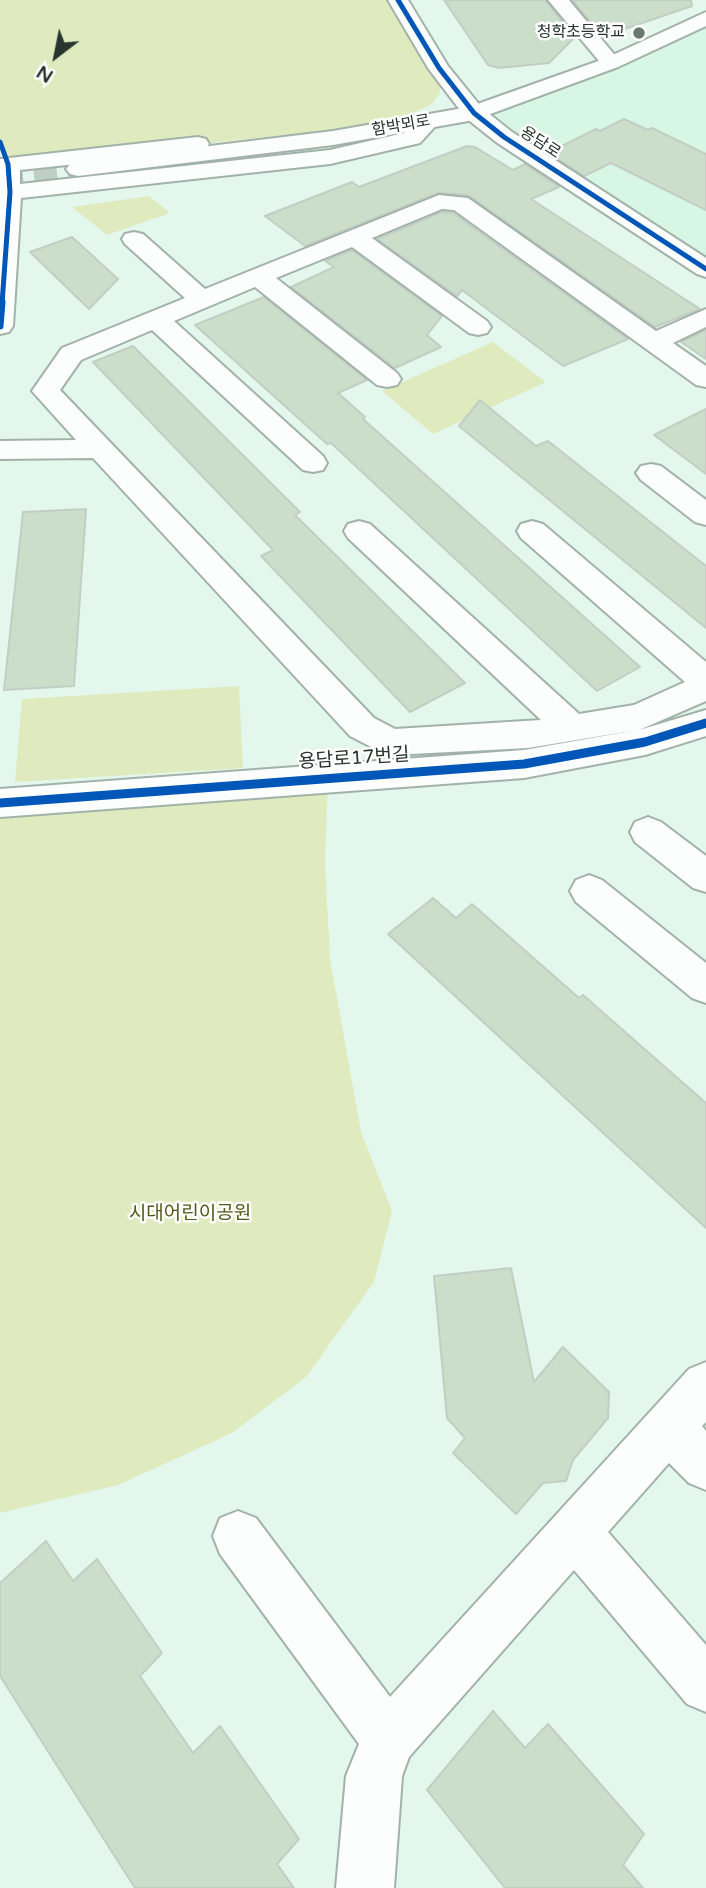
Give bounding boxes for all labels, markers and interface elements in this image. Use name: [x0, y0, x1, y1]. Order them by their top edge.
north arrow: [21, 21, 91, 91]
place label: 청학초등학교: [537, 23, 625, 43]
marker: 청학초등학교: [631, 25, 647, 41]
text: N: [33, 60, 57, 87]
street label: 함박뫼로: [370, 111, 432, 141]
street label: 용담로: [516, 123, 564, 163]
street label: 용담로17번길: [298, 744, 410, 774]
park label: 시대어린이공원: [129, 1203, 251, 1225]

